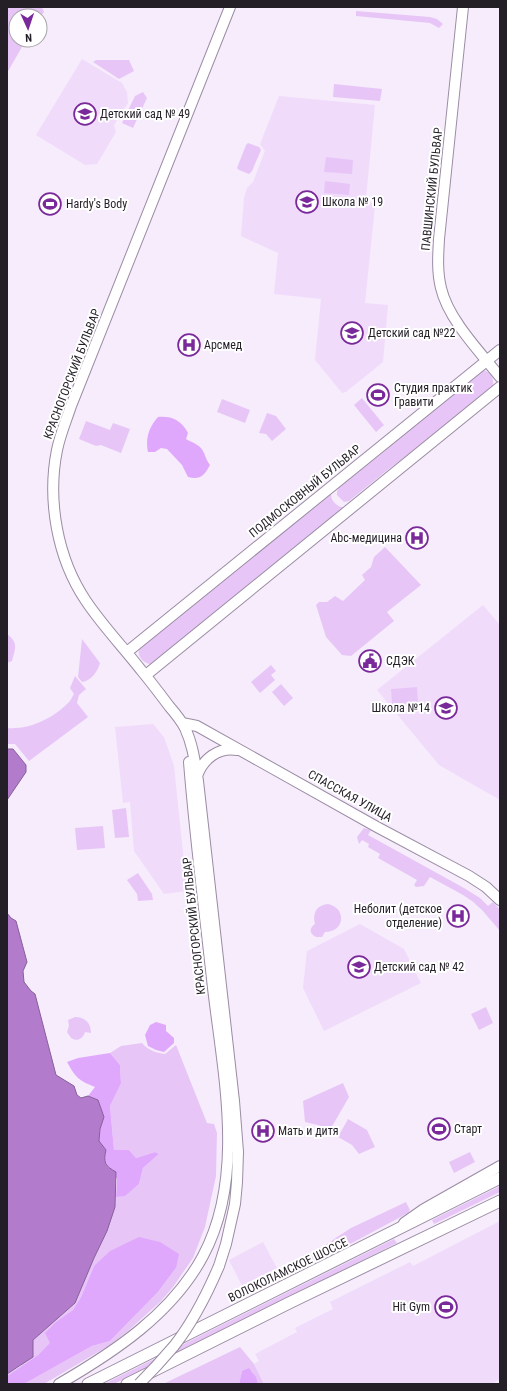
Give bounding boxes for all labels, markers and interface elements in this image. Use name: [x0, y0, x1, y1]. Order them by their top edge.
north arrow: [8, 8, 48, 48]
text: N: [25, 31, 32, 44]
school or university icon: Детский сад № 49: [72, 101, 98, 127]
place label: Детский сад № 49: [100, 107, 190, 121]
street label: ПАВШИНСКИЙ БУЛЬВАР: [418, 126, 445, 251]
school or university icon: Школа № 19: [294, 189, 320, 215]
sports icon: Hardy's Body: [37, 191, 63, 217]
place label: Школа № 19: [322, 195, 383, 209]
place label: Hardy's Body: [66, 197, 127, 211]
street label: КРАСНОГОРСКИЙ БУЛЬВАР: [40, 306, 103, 441]
school or university icon: Детский сад №22: [339, 320, 365, 346]
place label: Детский сад №22: [368, 326, 455, 340]
hospital icon: Арсмед: [176, 332, 202, 358]
place label: Арсмед: [204, 338, 243, 352]
place label: Студия практик Гравити: [394, 381, 472, 409]
sports icon: Студия практик Гравити: [365, 382, 391, 408]
street label: ПОДМОСКОВНЫЙ БУЛЬВАР: [246, 441, 364, 540]
hospital icon: Abc-медицина: [404, 525, 430, 551]
place label: Abc-медицина: [330, 531, 402, 545]
public building icon: СДЭК: [357, 648, 383, 674]
place label: СДЭК: [386, 654, 415, 668]
school or university icon: Школа №14: [433, 695, 459, 721]
place label: Школа №14: [372, 701, 430, 715]
street label: СПАССКАЯ УЛИЦА: [306, 767, 394, 825]
street label: КРАСНОГОРСКИЙ БУЛЬВАР: [179, 856, 208, 996]
place label: Неболит (детское отделение): [354, 902, 442, 930]
hospital icon: Неболит (детское отделение): [445, 903, 471, 929]
school or university icon: Детский сад № 42: [346, 954, 372, 980]
place label: Детский сад № 42: [374, 960, 464, 974]
sports icon: Старт: [426, 1116, 452, 1142]
hospital icon: Мать и дитя: [250, 1118, 276, 1144]
place label: Старт: [454, 1122, 482, 1136]
place label: Мать и дитя: [278, 1124, 339, 1138]
street label: ВОЛОКОЛАМСКОЕ ШОССЕ: [226, 1235, 350, 1305]
sports icon: Hit Gym: [433, 1294, 459, 1320]
place label: Hit Gym: [392, 1300, 430, 1314]

